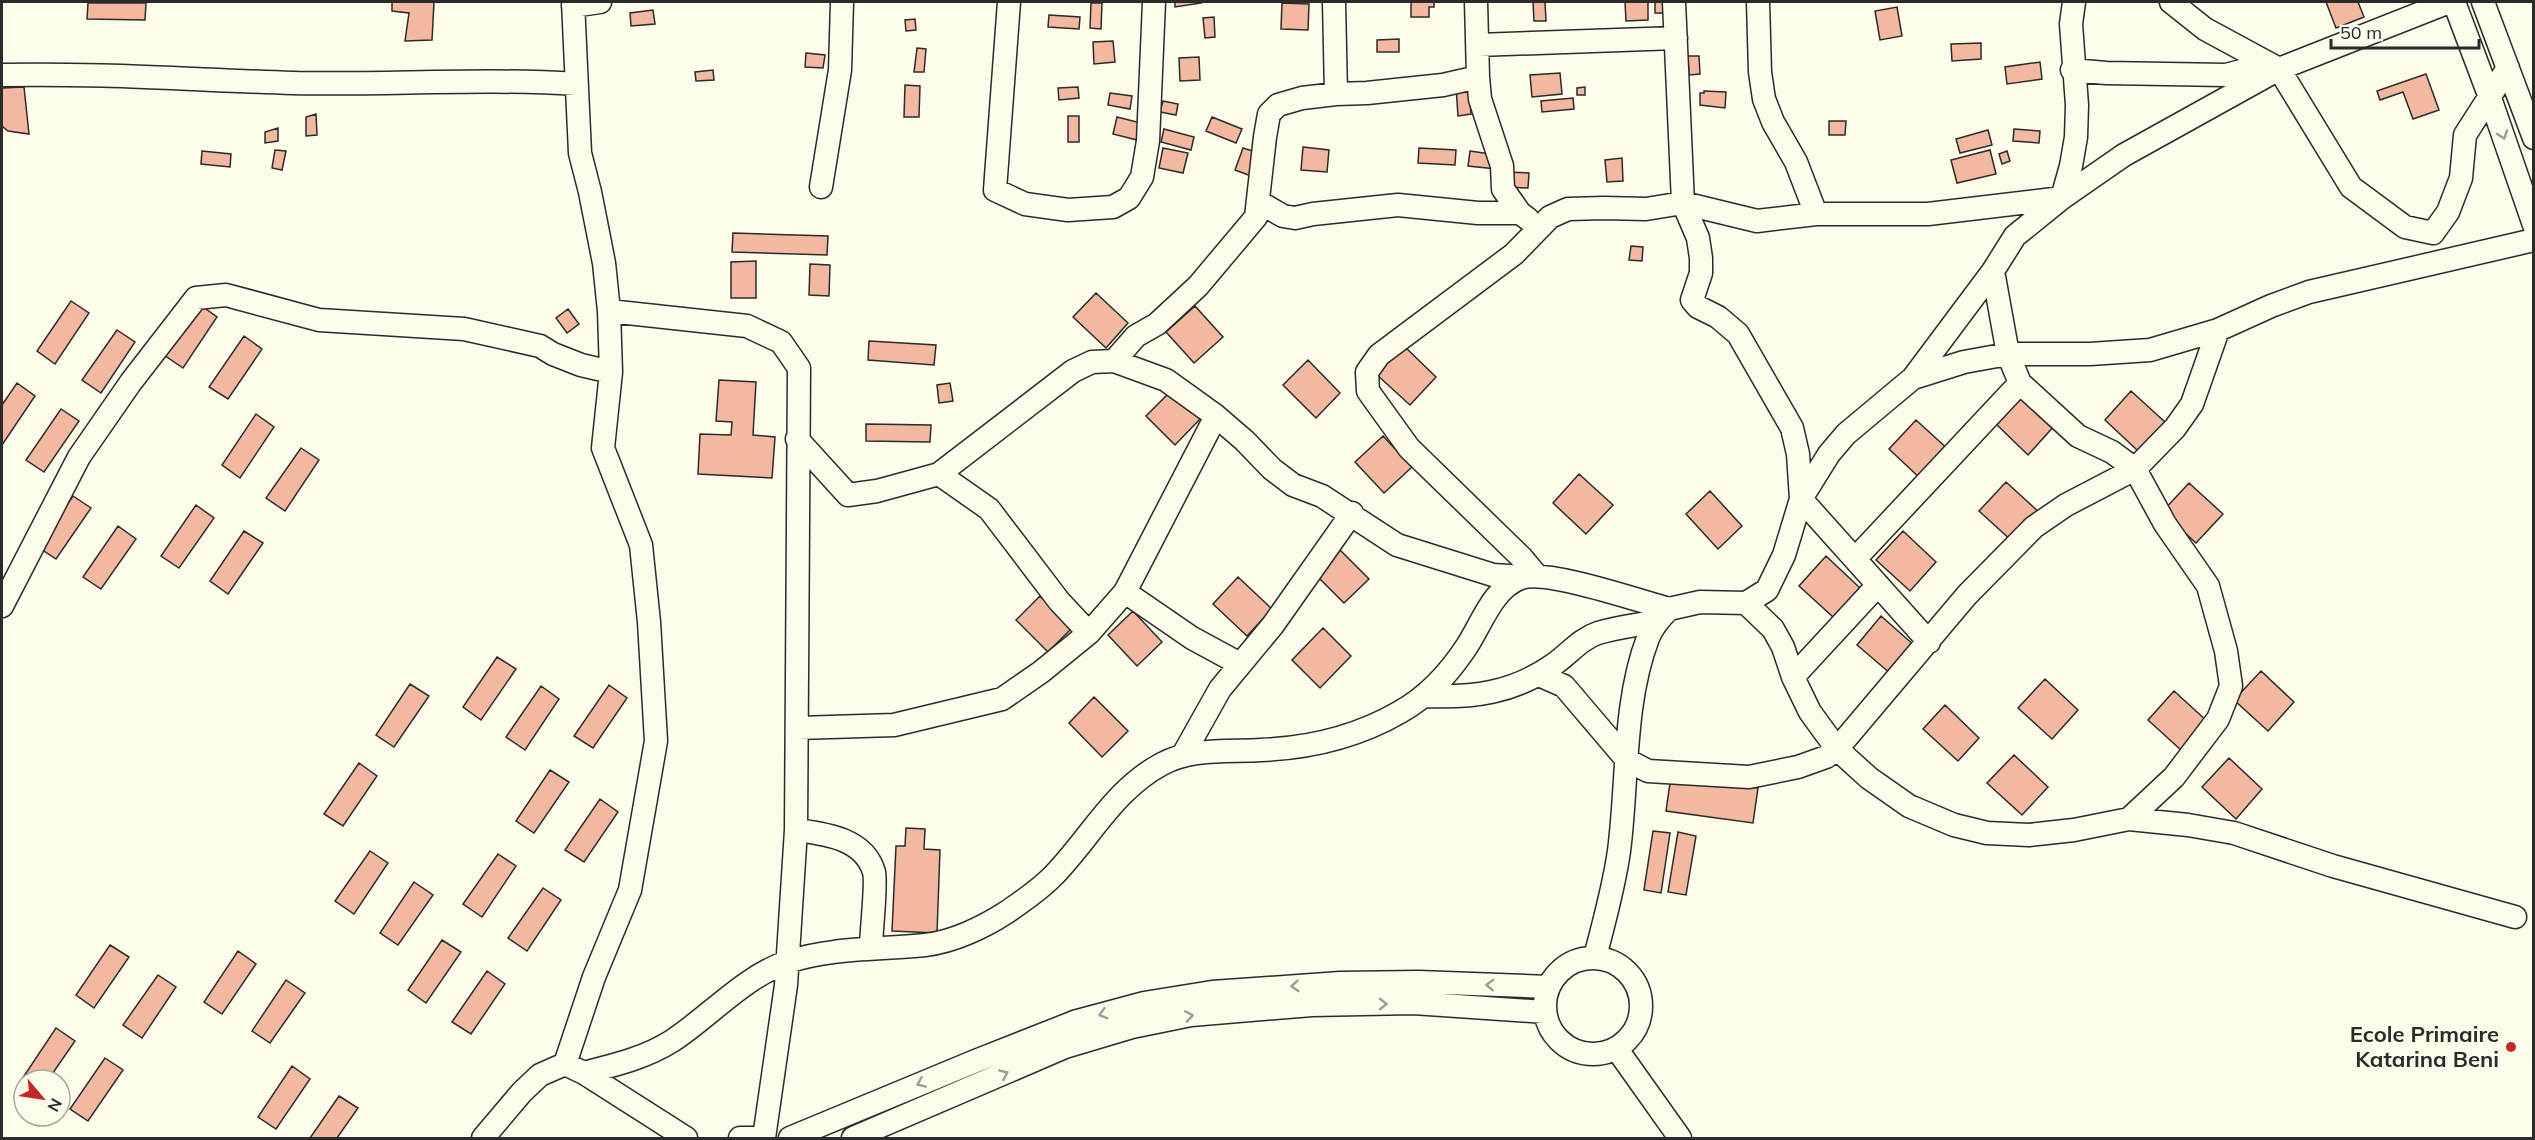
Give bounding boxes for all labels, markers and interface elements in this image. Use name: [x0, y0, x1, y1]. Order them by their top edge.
scale bar: [2331, 12, 2480, 50]
text: 50 m: [2340, 21, 2382, 44]
one-way arrow: [2496, 129, 2508, 140]
one-way arrow: [1486, 978, 1495, 991]
one-way arrow: [1291, 979, 1300, 992]
one-way arrow: [1379, 998, 1388, 1010]
one-way arrow: [1098, 1007, 1109, 1019]
one-way arrow: [1184, 1010, 1193, 1022]
place label: Ecole Primaire Katarina Beni: [2350, 1020, 2499, 1073]
marker: Ecole Primaire Katarina Beni: [2504, 1040, 2518, 1054]
north arrow: [12, 1068, 72, 1128]
one-way arrow: [997, 1069, 1008, 1081]
one-way arrow: [916, 1076, 927, 1088]
text: N: [43, 1095, 67, 1115]

